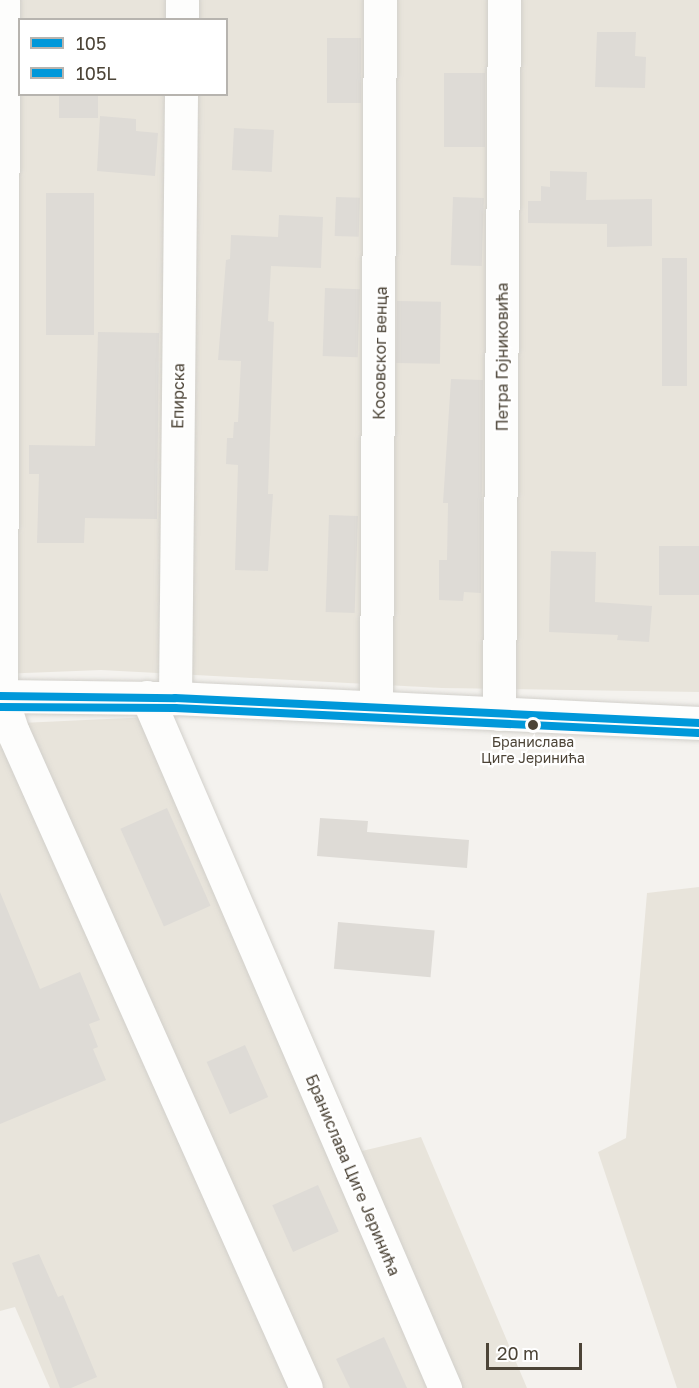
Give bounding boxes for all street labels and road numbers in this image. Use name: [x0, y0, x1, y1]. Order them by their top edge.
street label: Петра Гојниковића: [492, 283, 512, 431]
street label: Косовског венца: [369, 286, 391, 420]
street label: Епирска: [168, 363, 188, 429]
street label: Бранислава Циге Јеринића: [302, 1071, 404, 1279]

